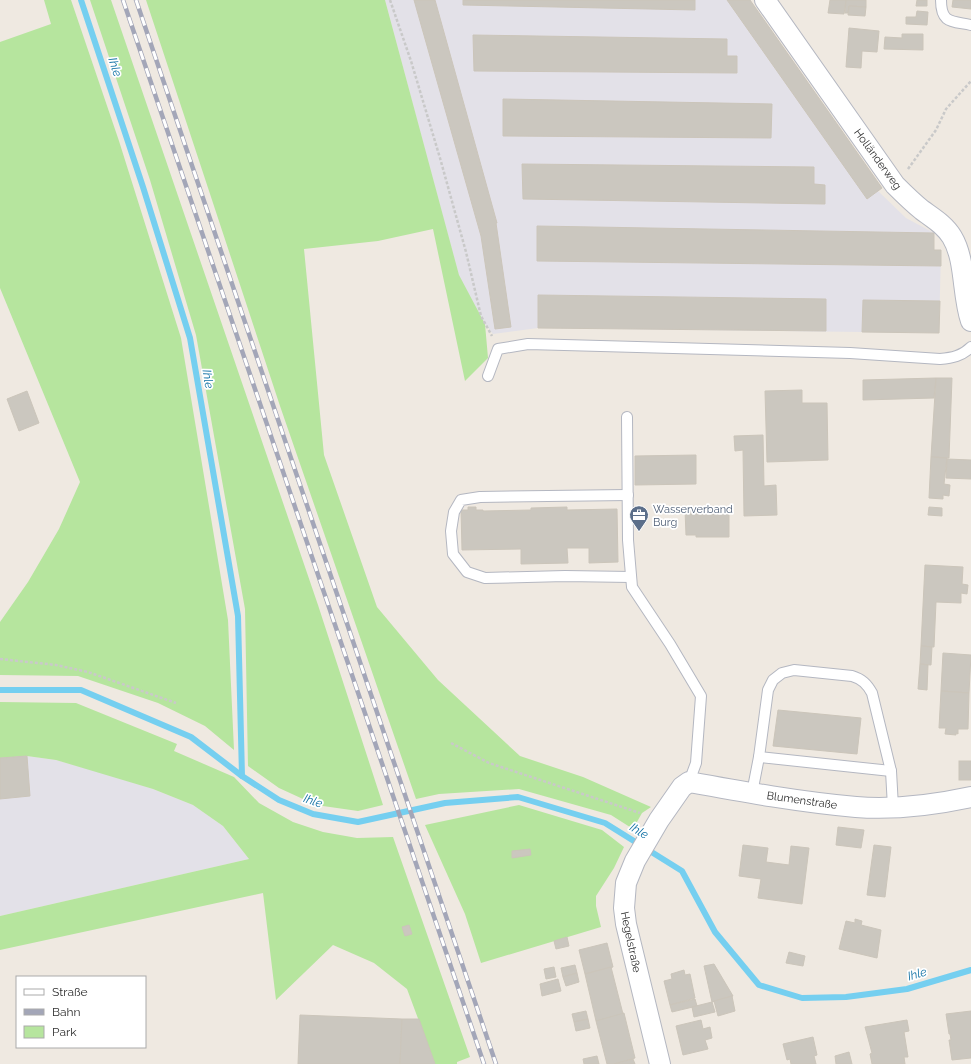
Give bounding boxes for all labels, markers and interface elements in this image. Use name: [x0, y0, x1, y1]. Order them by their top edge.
water label: Ihle: [105, 56, 125, 79]
street label: Holländerweg: [851, 126, 904, 192]
water label: Ihle: [199, 368, 217, 390]
place label: Wasserverband Burg: [653, 503, 733, 529]
office icon: Wasserverband Burg: [628, 504, 650, 532]
street label: Blumenstraße: [766, 789, 839, 812]
water label: Ihle: [302, 791, 325, 811]
water label: Ihle: [627, 820, 651, 842]
street label: Hegelstraße: [618, 910, 643, 974]
water label: Ihle: [906, 964, 929, 983]
legend: [16, 976, 146, 1048]
text: Straße: [52, 985, 88, 999]
text: Bahn: [52, 1005, 81, 1019]
text: Park: [52, 1025, 77, 1039]

